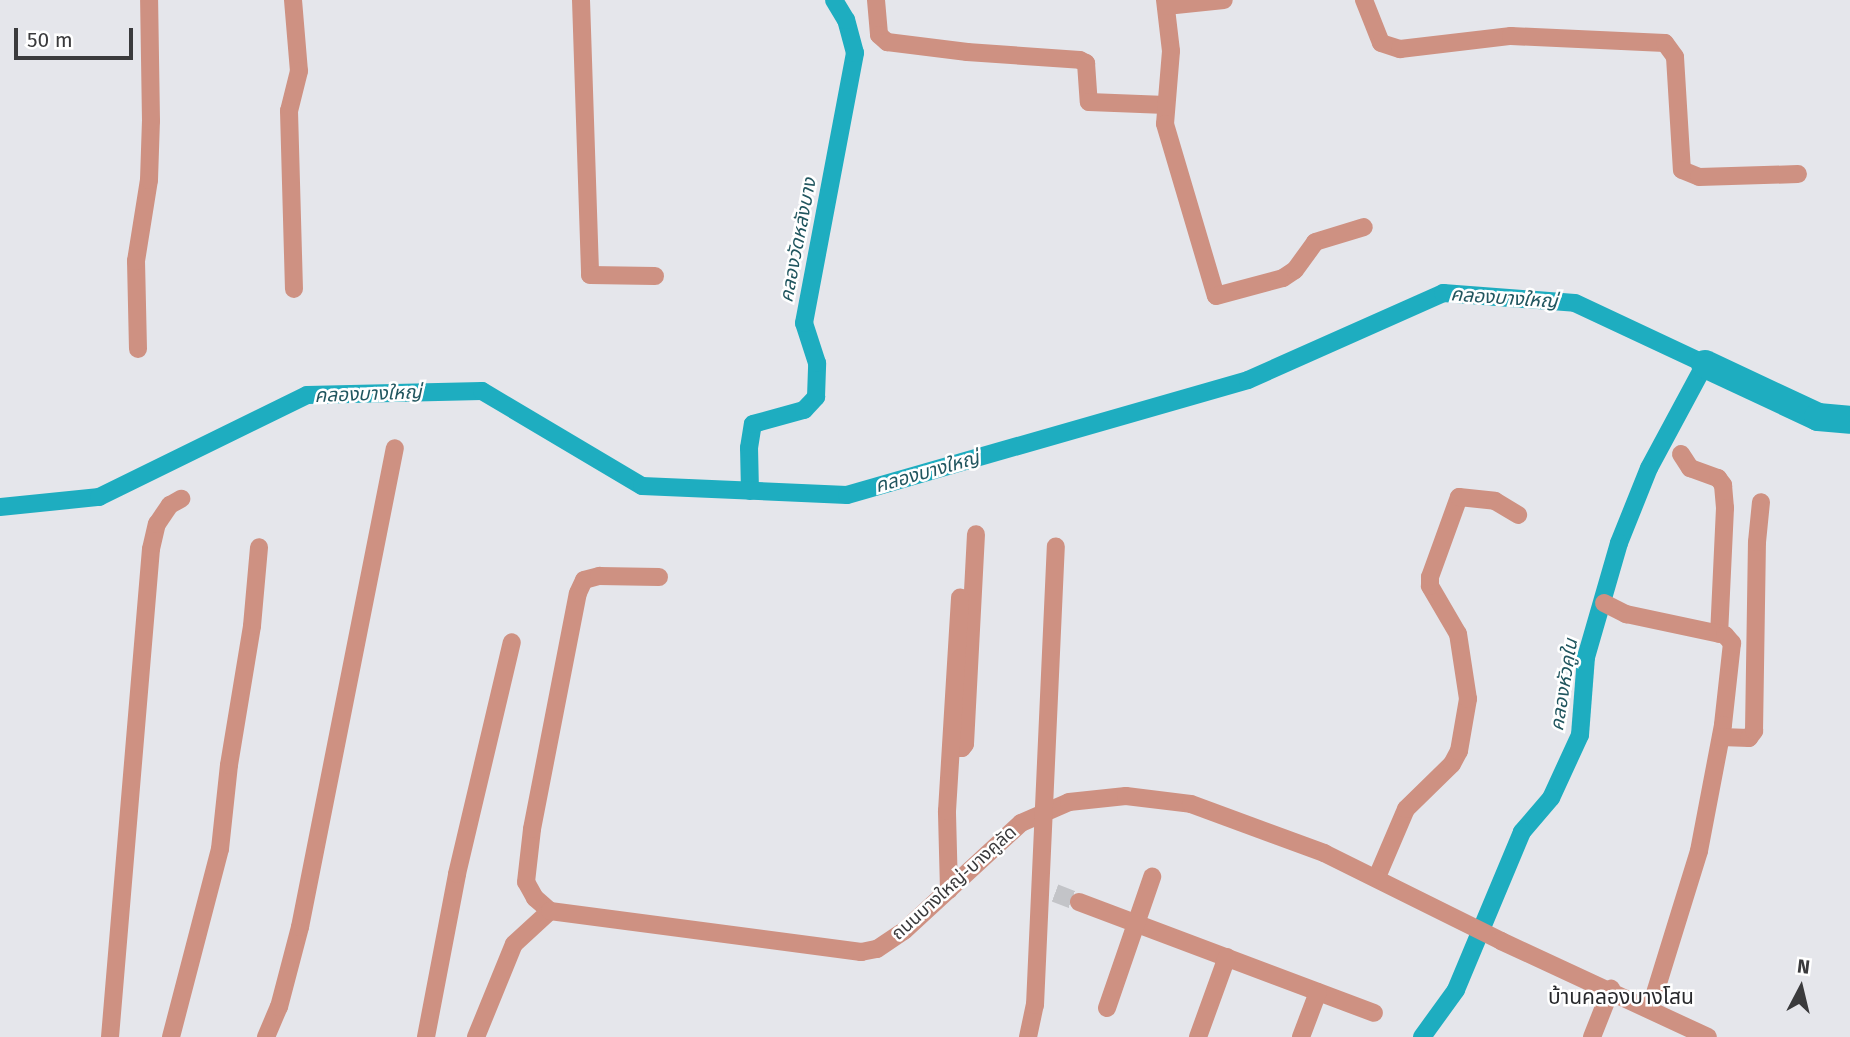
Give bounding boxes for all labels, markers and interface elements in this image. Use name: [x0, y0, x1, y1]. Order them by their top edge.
scale bar: [18, 14, 136, 58]
text: 50 m: [27, 27, 73, 53]
water label: คลองวัดหลังบาง: [775, 176, 821, 304]
water label: คลองบางใหญ่: [1450, 283, 1558, 313]
water label: คลองบางใหญ่: [314, 381, 422, 407]
water label: คลองบางใหญ่: [872, 446, 982, 498]
water label: คลองหัวคูใน: [1545, 637, 1583, 733]
street label: ถนนบางใหญ่-บางคูลัด: [887, 821, 1021, 945]
north arrow: [1766, 953, 1836, 1023]
text: N: [1796, 954, 1811, 979]
district label: บ้านคลองบางโสน: [1548, 984, 1694, 1010]

